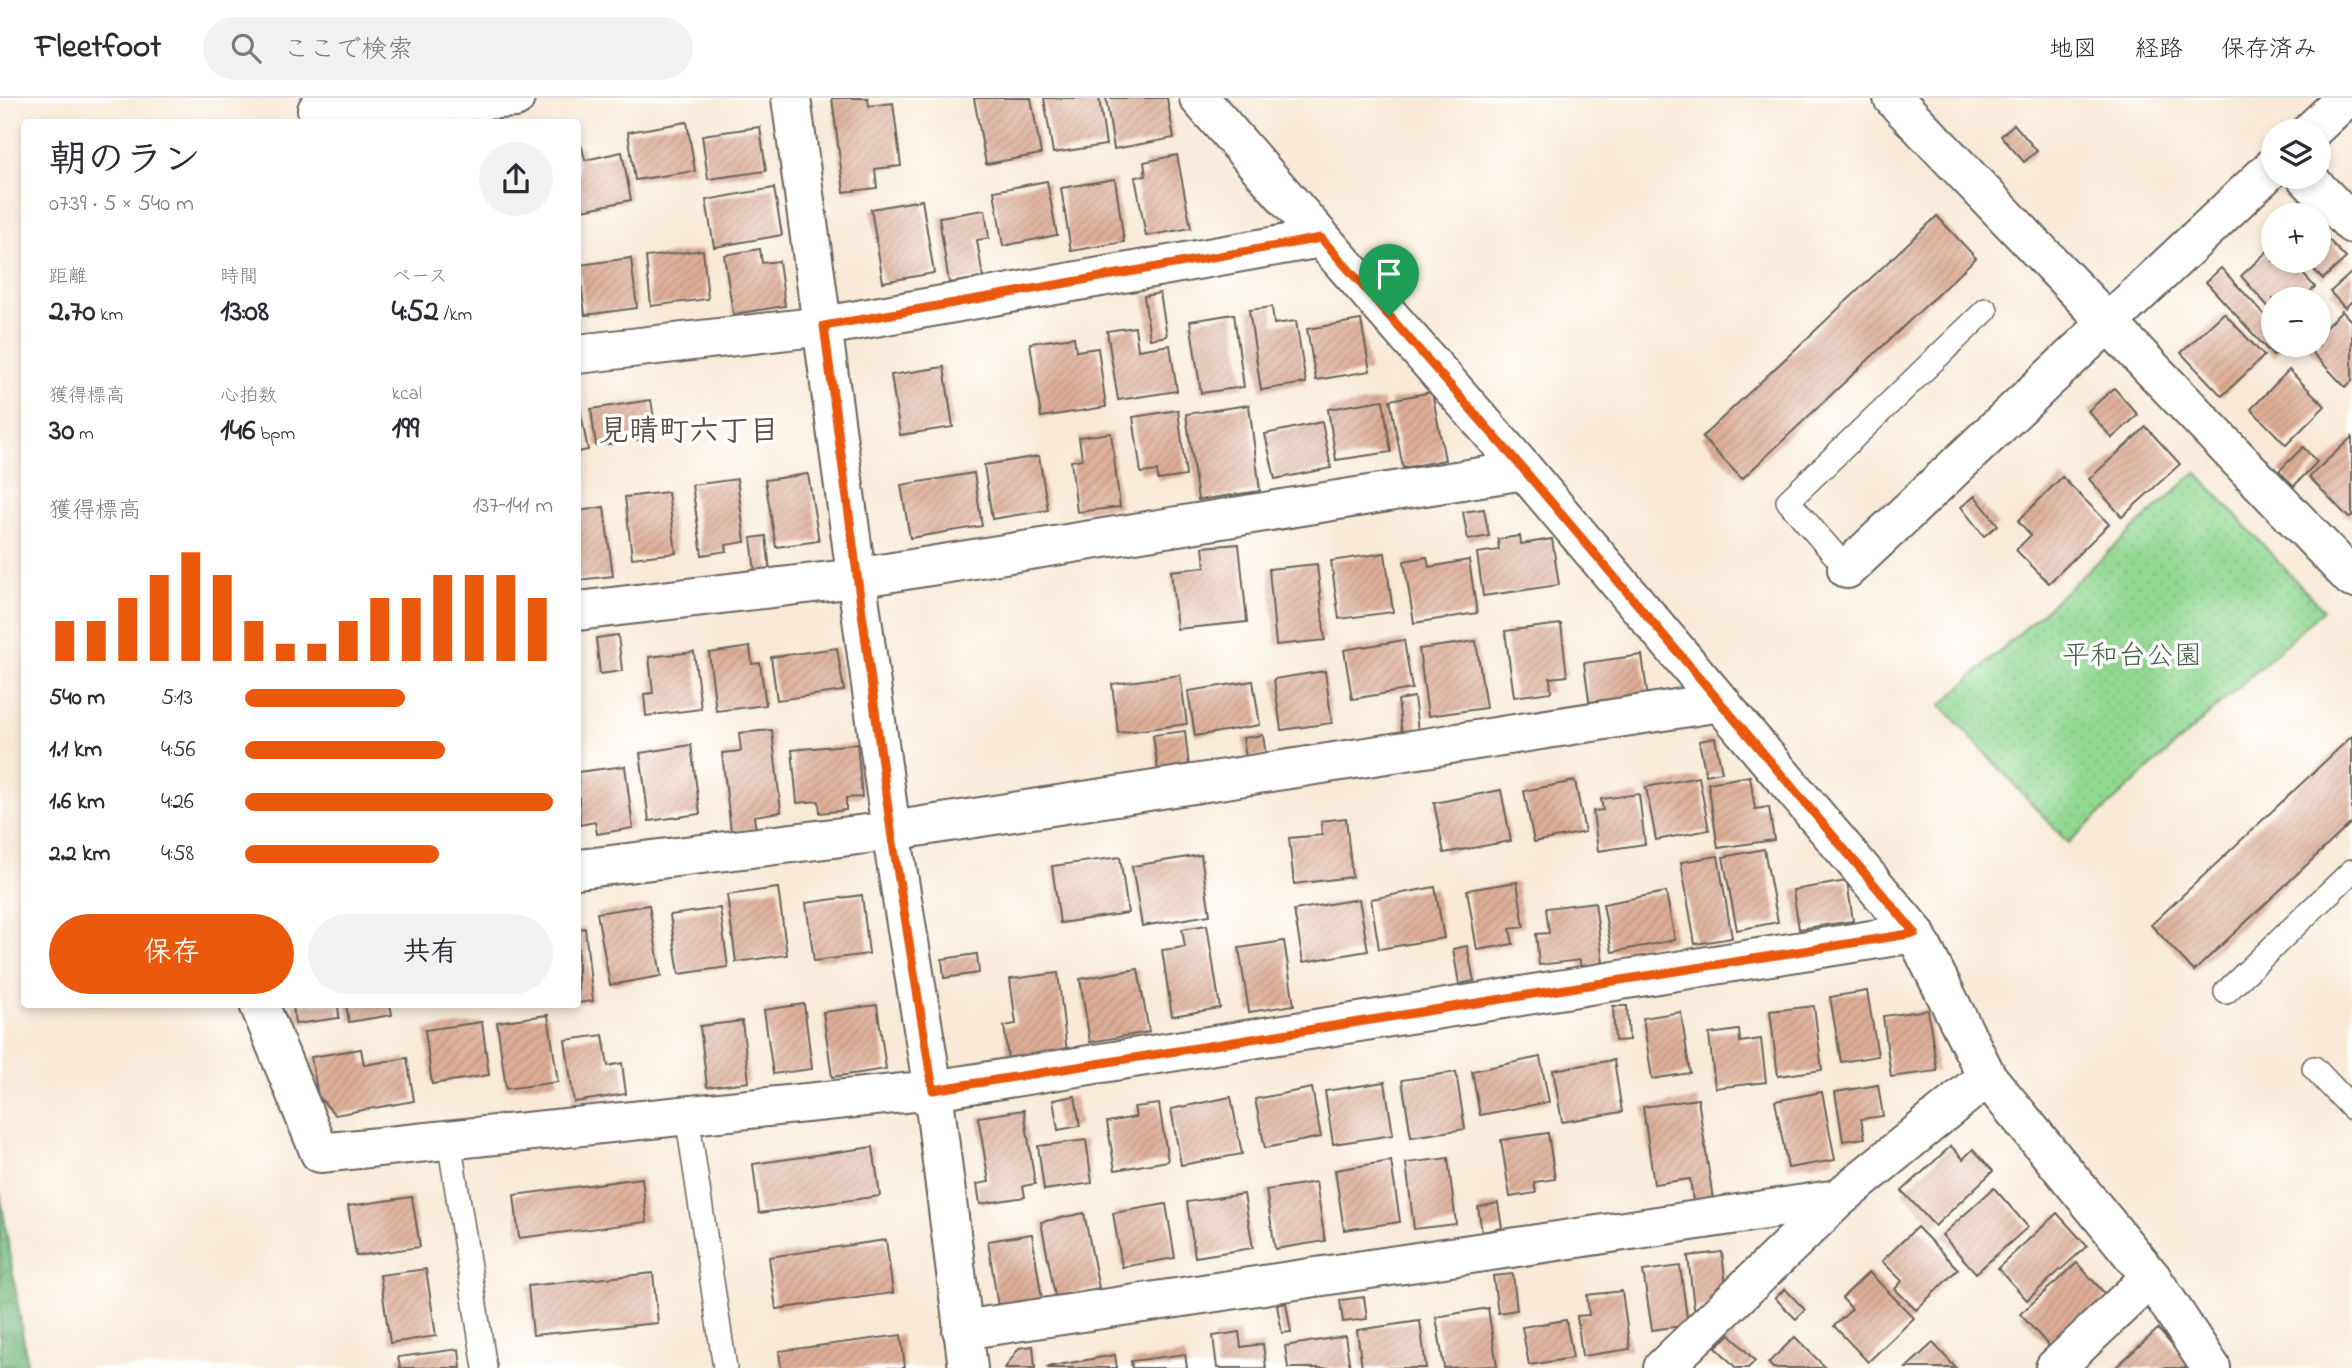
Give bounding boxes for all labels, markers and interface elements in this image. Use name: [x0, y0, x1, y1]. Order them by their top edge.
search box: [203, 17, 693, 80]
text: Fleetfoot: [35, 24, 161, 72]
icon: search: [227, 29, 265, 67]
text: ここで検索: [283, 32, 413, 70]
text: 地図: [2049, 33, 2097, 68]
text: 経路: [2135, 33, 2183, 68]
text: 保存済み: [2221, 33, 2317, 68]
map controls: [2261, 119, 2331, 357]
button: layers: [2261, 119, 2331, 189]
text: 朝のラン: [49, 134, 201, 190]
button: share: [479, 142, 553, 216]
text: 07:39 · 5 × 540 m: [49, 188, 194, 221]
button: +: [2261, 203, 2331, 273]
pin: [1359, 244, 1419, 316]
icon: arrive: [1370, 255, 1408, 293]
text: 距離: [49, 264, 87, 291]
text: 時間: [220, 264, 258, 291]
text: ペース: [392, 264, 448, 291]
button: −: [2261, 287, 2331, 357]
text: 2.70: [49, 291, 95, 335]
text: 13:08: [220, 291, 269, 335]
text: 4:52: [392, 291, 439, 335]
text: km: [95, 302, 123, 329]
text: /km: [439, 302, 472, 329]
text: kcal: [392, 381, 422, 408]
text: 獲得標高: [49, 383, 125, 410]
text: 心拍数: [220, 383, 277, 410]
text: 199: [392, 408, 419, 452]
text: 30: [49, 410, 74, 454]
text: 146: [220, 410, 255, 454]
district label: 見晴町六丁目: [599, 411, 779, 455]
text: m: [74, 421, 94, 448]
text: bpm: [255, 421, 295, 448]
text: 137–141 m: [472, 490, 553, 523]
text: 獲得標高: [49, 495, 141, 528]
park label: 平和台公園: [2062, 637, 2202, 678]
text: 540 m: [49, 682, 105, 715]
text: 5:13: [161, 682, 193, 715]
text: 1.1 km: [49, 734, 102, 767]
text: 4:56: [161, 734, 196, 767]
text: 1.6 km: [49, 786, 105, 819]
text: 4:26: [161, 786, 194, 819]
text: 2.2 km: [49, 838, 110, 871]
text: 4:58: [161, 838, 194, 871]
button: 保存: [49, 914, 294, 994]
button: 共有: [308, 914, 553, 994]

